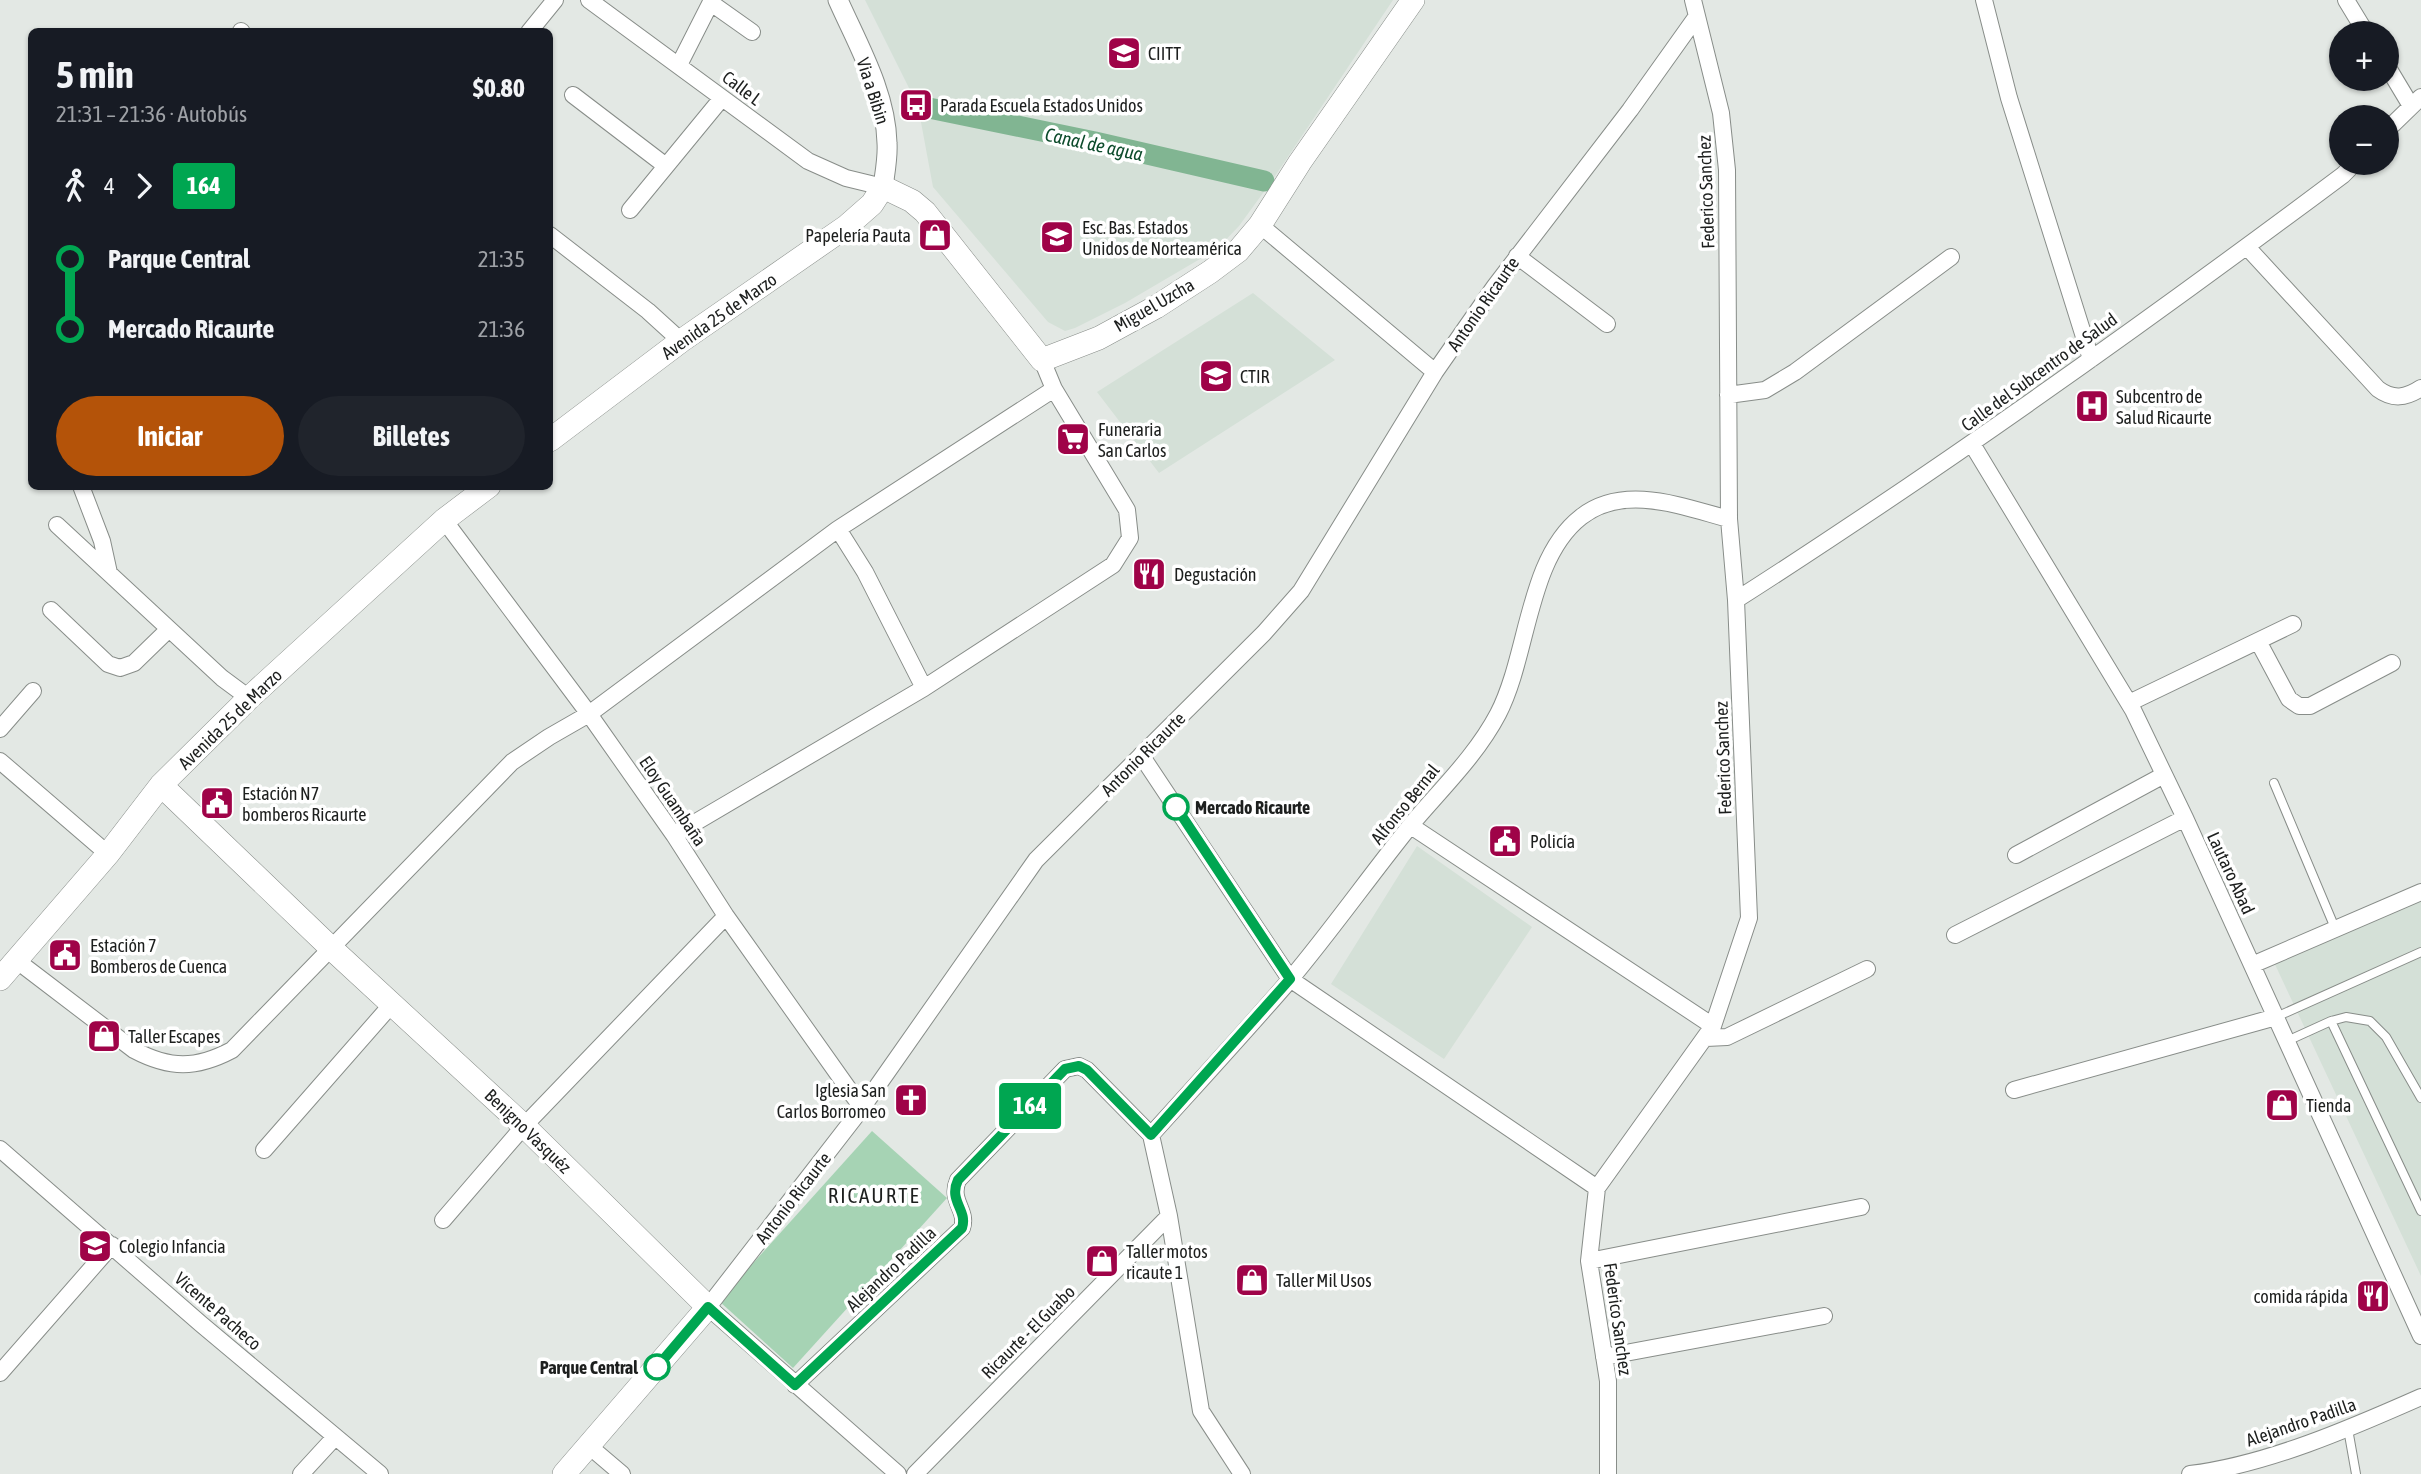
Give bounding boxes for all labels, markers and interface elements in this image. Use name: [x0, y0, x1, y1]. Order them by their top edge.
map controls: [2329, 21, 2399, 175]
button: +: [2329, 21, 2399, 91]
school or university icon: CIITT: [1105, 34, 1143, 72]
place label: CIITT: [1148, 43, 1181, 64]
text: 5 min: [56, 53, 134, 96]
street label: Via a Bibin: [852, 55, 894, 127]
street label: Calle L: [718, 67, 766, 109]
text: $0.80: [473, 73, 525, 103]
bus stop icon: Parada Escuela Estados Unidos: [897, 86, 935, 124]
place label: Parada Escuela Estados Unidos: [940, 95, 1143, 116]
text: 21:31 – 21:36 · Autobús: [56, 101, 247, 127]
button: −: [2329, 105, 2399, 175]
water label: Canal de agua: [1043, 123, 1145, 165]
street label: Federico Sanchez: [1694, 134, 1718, 249]
icon: walk: [56, 167, 94, 205]
icon: forward: [125, 167, 163, 205]
text: 164: [187, 172, 221, 199]
text: 4: [104, 173, 115, 199]
shop icon: Papelería Pauta: [916, 216, 954, 254]
place label: Esc. Bas. Estados Unidos de Norteamérica: [1082, 217, 1242, 259]
school or university icon: Esc. Bas. Estados Unidos de Norteamérica: [1038, 218, 1076, 256]
place label: Papelería Pauta: [805, 225, 911, 246]
text: Parque Central: [108, 244, 250, 274]
text: 21:35: [478, 246, 525, 272]
street label: Antonio Ricaurte: [1443, 253, 1523, 355]
street label: Avenida 25 de Marzo: [657, 269, 781, 363]
street label: Miguel Uzcha: [1110, 274, 1198, 336]
street label: Calle del Subcentro de Salud: [1957, 308, 2121, 436]
text: Mercado Ricaurte: [108, 314, 274, 344]
text: 21:36: [478, 316, 525, 342]
school or university icon: CTIR: [1197, 357, 1235, 395]
place label: CTIR: [1240, 366, 1270, 387]
place label: Subcentro de Salud Ricaurte: [2116, 386, 2212, 428]
hospital icon: Subcentro de Salud Ricaurte: [2073, 387, 2111, 425]
button: Iniciar: [56, 396, 284, 476]
button: Billetes: [298, 396, 525, 476]
place label: Funeraria San Carlos: [1098, 419, 1166, 461]
supermarket icon: Funeraria San Carlos: [1054, 420, 1092, 458]
restaurant icon: Degustación: [1130, 555, 1168, 593]
place label: Degustación: [1174, 564, 1257, 585]
street label: Avenida 25 de Marzo: [174, 664, 286, 774]
street label: Federico Sanchez: [1711, 700, 1735, 815]
street label: Antonio Ricaurte: [1097, 708, 1189, 800]
street label: Eloy Guambaña: [635, 752, 711, 850]
street label: Alfonso Bernal: [1366, 760, 1444, 848]
place label: Estación N7 bomberos Ricaurte: [242, 783, 366, 825]
public building icon: Estación N7 bomberos Ricaurte: [198, 784, 236, 822]
marker: Mercado Ricaurte: [1163, 794, 1189, 820]
place label: Mercado Ricaurte: [1195, 797, 1310, 818]
public building icon: Policía: [1486, 822, 1524, 860]
street label: Lautaro Abad: [2203, 829, 2259, 917]
place label: Policía: [1530, 831, 1575, 852]
place label: Estación 7 Bomberos de Cuenca: [90, 935, 227, 977]
public building icon: Estación 7 Bomberos de Cuenca: [46, 936, 84, 974]
shop icon: Taller Escapes: [85, 1017, 123, 1055]
place label: Taller Escapes: [128, 1026, 220, 1047]
place label: Iglesia San Carlos Borromeo: [777, 1080, 886, 1122]
church icon: Iglesia San Carlos Borromeo: [892, 1081, 930, 1119]
line badge: 164: [990, 1083, 1070, 1129]
street label: Benigno Vasquéz: [480, 1085, 576, 1178]
shop icon: Tienda: [2263, 1086, 2301, 1124]
text: 164: [1013, 1092, 1047, 1119]
place label: Tienda: [2306, 1095, 2352, 1116]
street label: Antonio Ricaurte: [751, 1148, 835, 1248]
district label: RICAURTE: [828, 1183, 920, 1207]
street label: Alejandro Padilla: [842, 1222, 940, 1316]
school or university icon: Colegio Infancia: [76, 1227, 114, 1265]
place label: Colegio Infancia: [119, 1236, 226, 1257]
place label: Taller motos ricaute 1: [1126, 1241, 1208, 1283]
shop icon: Taller motos ricaute 1: [1083, 1242, 1121, 1280]
shop icon: Taller Mil Usos: [1233, 1261, 1271, 1299]
street label: Federico Sanchez: [1600, 1261, 1636, 1377]
street label: Vicente Pacheco: [171, 1268, 265, 1354]
place label: Taller Mil Usos: [1276, 1270, 1372, 1291]
restaurant icon: comida rápida: [2354, 1277, 2392, 1315]
street label: Ricaurte - El Guabo: [977, 1281, 1079, 1383]
place label: comida rápida: [2254, 1286, 2348, 1307]
marker: Parque Central: [644, 1354, 670, 1380]
place label: Parque Central: [540, 1357, 638, 1378]
street label: Alejandro Padilla: [2243, 1393, 2359, 1451]

